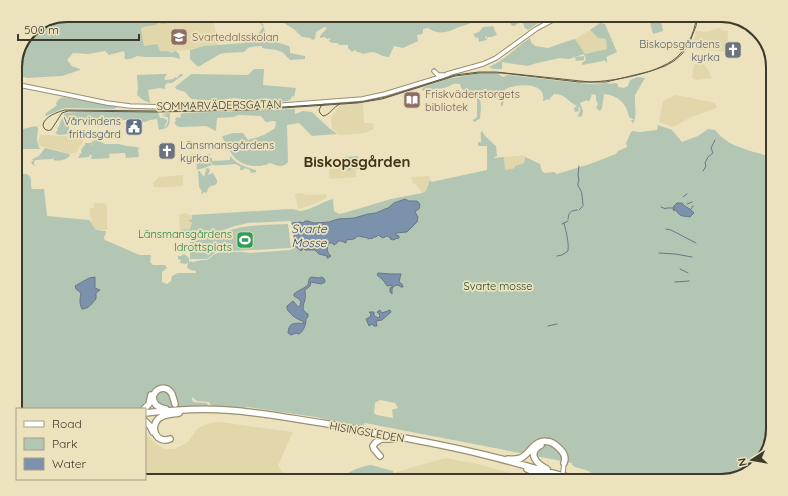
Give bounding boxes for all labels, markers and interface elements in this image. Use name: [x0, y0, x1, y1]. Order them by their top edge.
scale bar: [18, 16, 139, 42]
text: 500 m: [24, 22, 59, 37]
school or university icon: Svartedalsskolan: [169, 27, 189, 47]
place label: Svartedalsskolan: [192, 30, 279, 44]
place label: Biskopsgårdens kyrka: [639, 37, 720, 64]
church icon: Biskopsgårdens kyrka: [723, 40, 743, 60]
place label: Friskväderstorgets bibliotek: [425, 87, 520, 114]
library icon: Friskväderstorgets bibliotek: [402, 90, 422, 110]
street label: SOMMARVÄDERSGATAN: [157, 97, 281, 113]
place label: Vårvindens fritidsgård: [63, 114, 121, 141]
public building icon: Vårvindens fritidsgård: [124, 117, 144, 137]
place label: Länsmansgårdens kyrka: [180, 138, 274, 165]
church icon: Länsmansgårdens kyrka: [157, 141, 177, 161]
district label: Biskopsgården: [303, 152, 411, 171]
water label: Svarte Mosse: [291, 221, 328, 250]
place label: Länsmansgårdens Idrottsplats: [138, 227, 232, 254]
sports icon: Länsmansgårdens Idrottsplats: [235, 230, 255, 250]
park label: Svarte mosse: [464, 279, 532, 293]
legend: [16, 408, 146, 480]
text: Road: [52, 416, 82, 431]
street label: HISINGSLEDEN: [329, 419, 405, 445]
text: Park: [52, 436, 77, 451]
north arrow: [732, 440, 772, 480]
text: Water: [52, 456, 87, 471]
text: N: [735, 457, 750, 467]

